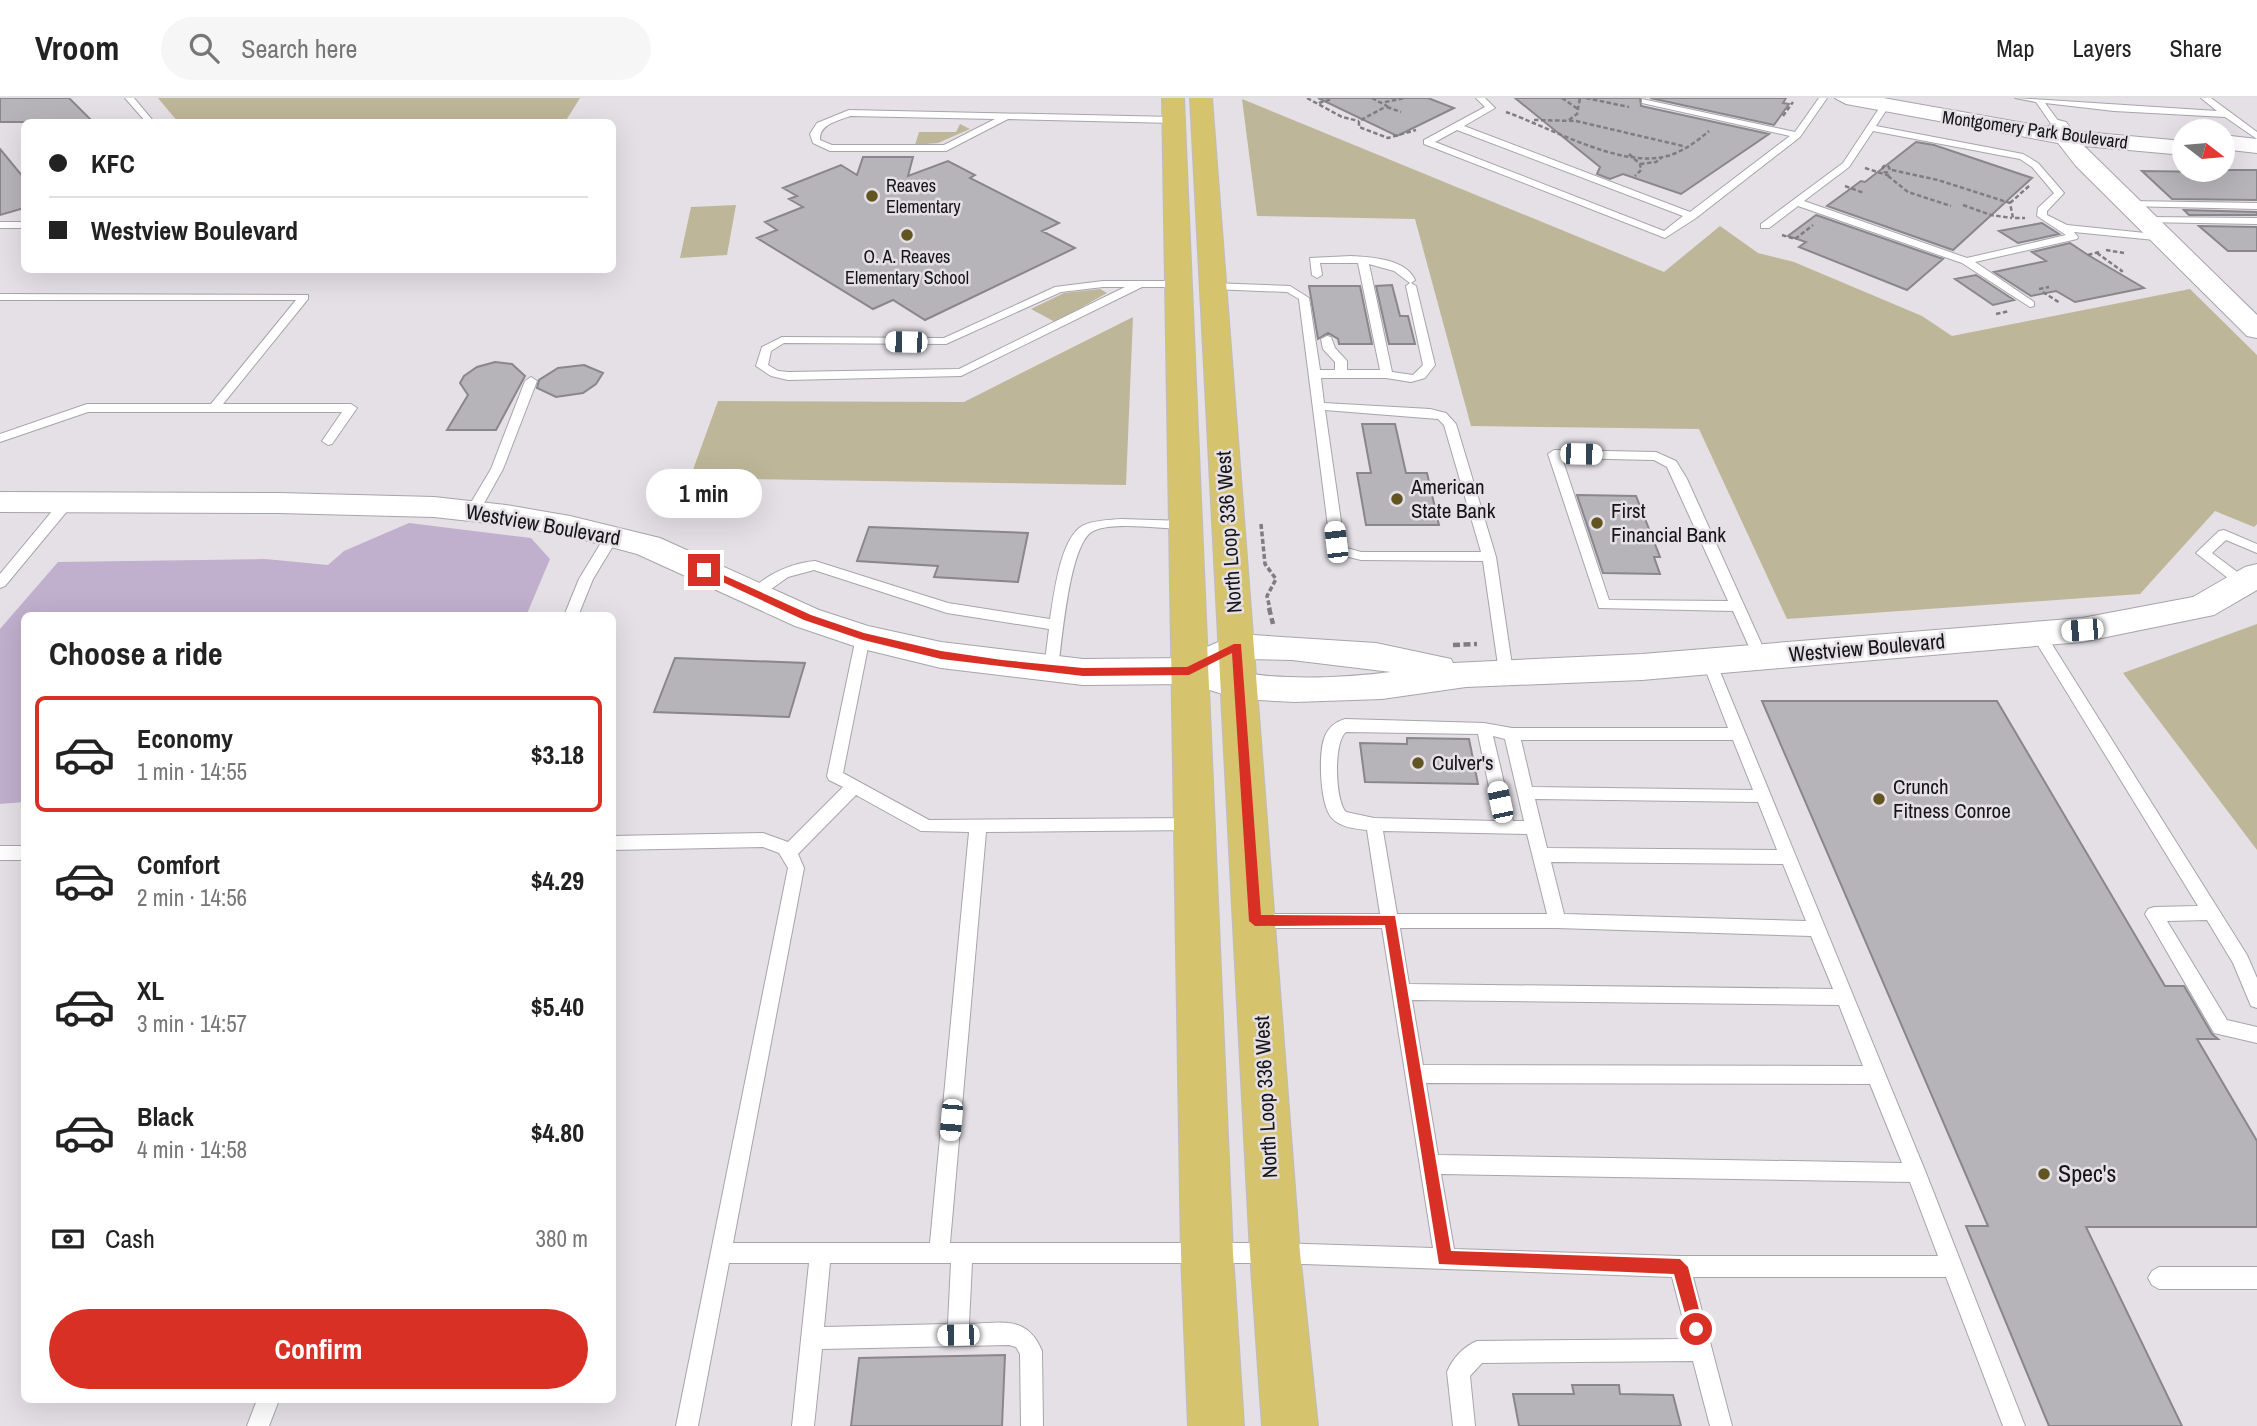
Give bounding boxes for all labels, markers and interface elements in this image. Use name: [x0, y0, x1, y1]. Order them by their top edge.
search box: [161, 17, 651, 80]
text: Vroom: [35, 26, 119, 70]
icon: search: [185, 29, 223, 67]
text: Search here: [241, 31, 357, 66]
text: Map: [1996, 32, 2034, 64]
text: Layers: [2072, 32, 2131, 64]
text: Share: [2169, 32, 2222, 64]
street label: Montgomery Park Boulevard: [1941, 104, 2129, 155]
north arrow: [2172, 119, 2235, 182]
map controls: [2172, 119, 2235, 182]
text: KFC: [91, 146, 135, 181]
place label: Reaves Elementary: [886, 173, 961, 219]
marker: Reaves Elementary: [864, 188, 880, 204]
text: Westview Boulevard: [91, 213, 298, 248]
marker: O. A. Reaves Elementary School: [899, 227, 915, 243]
place label: O. A. Reaves Elementary School: [845, 244, 969, 290]
car: [885, 331, 928, 353]
car: [1560, 443, 1603, 465]
street label: North Loop 336 West: [1208, 450, 1249, 614]
callout: 1 min: [646, 468, 762, 518]
place label: American State Bank: [1410, 472, 1496, 525]
text: 1 min: [679, 478, 729, 509]
marker: American State Bank: [1389, 491, 1405, 507]
place label: First Financial Bank: [1611, 496, 1726, 549]
street label: Westview Boulevard: [463, 497, 623, 552]
marker: First Financial Bank: [1589, 515, 1605, 531]
car: [1324, 520, 1349, 564]
route end: [688, 554, 720, 586]
car: [2061, 618, 2104, 642]
street label: Westview Boulevard: [1788, 626, 1946, 669]
text: Choose a ride: [49, 632, 223, 675]
text: Economy: [137, 721, 233, 756]
icon: car: [53, 723, 116, 786]
text: $3.18: [531, 737, 584, 772]
place label: Culver's: [1432, 748, 1494, 777]
marker: Culver's: [1410, 755, 1426, 771]
text: 1 min · 14:55: [137, 756, 247, 787]
place label: Crunch Fitness Conroe: [1893, 772, 2011, 825]
car: [1486, 779, 1515, 825]
marker: Crunch Fitness Conroe: [1871, 791, 1887, 807]
text: Comfort: [137, 847, 220, 882]
icon: car: [53, 849, 116, 912]
text: $4.29: [531, 863, 584, 898]
text: 2 min · 14:56: [137, 882, 247, 913]
text: XL: [137, 973, 164, 1008]
icon: car: [53, 975, 116, 1038]
text: $5.40: [531, 989, 584, 1024]
text: 3 min · 14:57: [137, 1008, 247, 1039]
street label: North Loop 336 West: [1247, 1015, 1284, 1179]
car: [939, 1098, 964, 1142]
text: Black: [137, 1099, 194, 1134]
icon: car: [53, 1101, 116, 1164]
text: $4.80: [531, 1115, 584, 1150]
text: 4 min · 14:58: [137, 1134, 247, 1165]
place label: Spec's: [2058, 1157, 2116, 1189]
marker: Spec's: [2036, 1166, 2052, 1182]
icon: cash: [49, 1220, 87, 1258]
text: Cash: [105, 1221, 155, 1256]
text: 380 m: [536, 1223, 588, 1254]
button: Confirm: [49, 1309, 588, 1389]
route start: [1680, 1313, 1712, 1345]
car: [937, 1324, 980, 1346]

